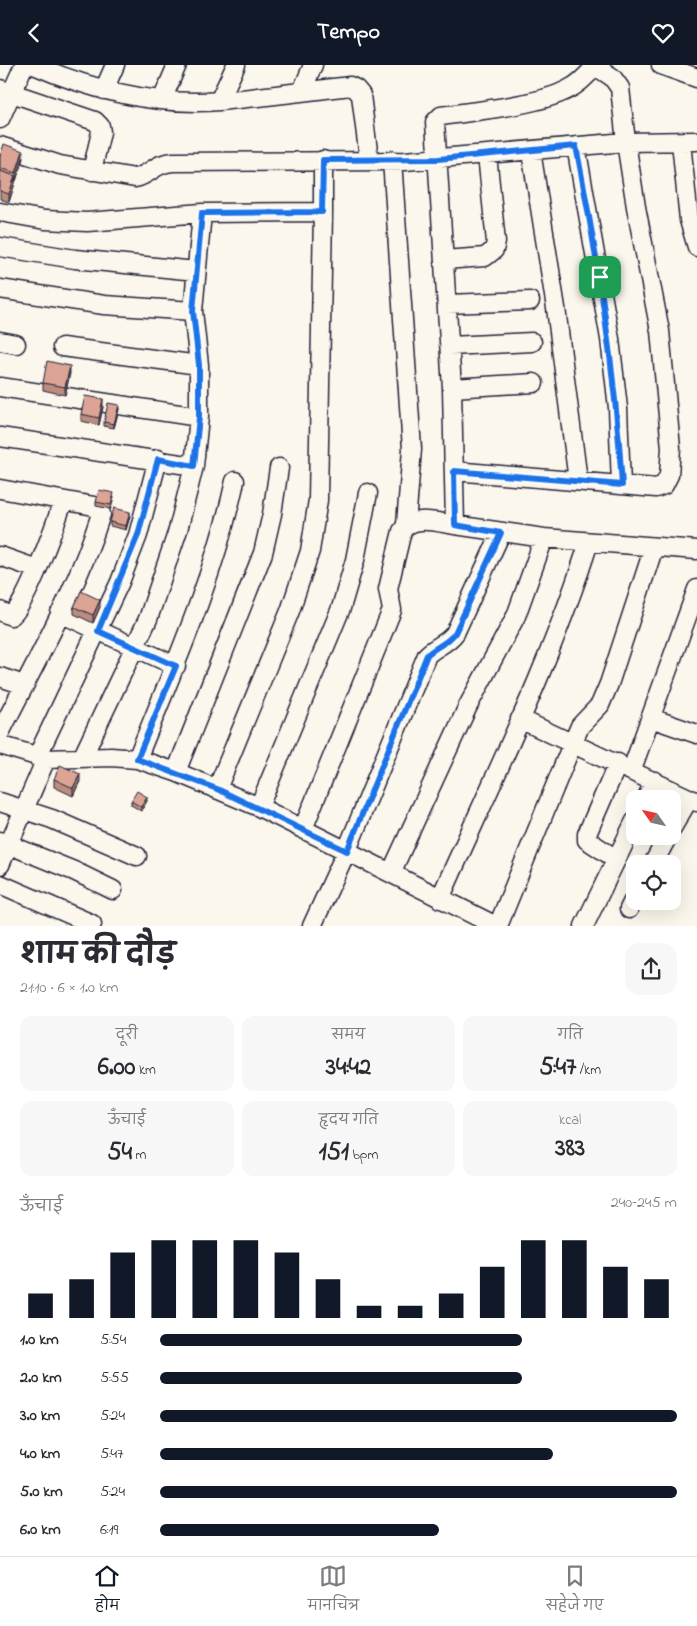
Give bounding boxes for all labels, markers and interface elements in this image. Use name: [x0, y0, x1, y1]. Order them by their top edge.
text: Tempo: [317, 17, 380, 49]
icon: back: [20, 19, 48, 47]
icon: heart: [649, 19, 677, 47]
pin: [579, 256, 621, 298]
icon: arrive: [586, 263, 614, 291]
north arrow: [626, 790, 681, 845]
map controls: [626, 790, 681, 910]
button: locate: [626, 855, 681, 910]
text: शाम की दौड़: [20, 936, 176, 977]
button: share: [625, 943, 677, 995]
text: 21:10 · 6 × 1.0 km: [20, 976, 118, 1000]
text: दूरी: [116, 1025, 138, 1046]
text: समय: [332, 1025, 365, 1046]
text: गति: [557, 1025, 583, 1046]
text: 6.00: [98, 1050, 135, 1086]
text: 34:42: [326, 1050, 371, 1086]
text: 5:47: [539, 1050, 576, 1086]
text: km: [135, 1060, 156, 1081]
text: /km: [576, 1060, 601, 1081]
text: ऊँचाई: [108, 1110, 146, 1131]
text: हृदय गति: [319, 1110, 378, 1131]
text: kcal: [559, 1110, 581, 1131]
text: 383: [555, 1131, 585, 1167]
text: 54: [107, 1135, 132, 1171]
text: 151: [319, 1135, 349, 1171]
text: m: [132, 1145, 146, 1166]
text: bpm: [349, 1145, 378, 1166]
text: 240–245 m: [611, 1191, 677, 1215]
text: ऊँचाई: [20, 1195, 63, 1219]
text: 1.0 km: [20, 1328, 59, 1352]
text: 5:54: [100, 1328, 126, 1352]
text: 2.0 km: [20, 1366, 62, 1390]
text: 5:55: [100, 1366, 129, 1390]
text: 3.0 km: [20, 1404, 60, 1428]
text: 5:24: [100, 1404, 125, 1428]
text: 4.0 km: [20, 1442, 60, 1466]
text: 5:47: [100, 1442, 124, 1466]
text: 5.0 km: [20, 1480, 63, 1504]
text: 5:24: [100, 1480, 125, 1504]
text: 6.0 km: [20, 1518, 61, 1542]
text: 6:19: [100, 1518, 118, 1542]
tab: होम: [93, 1562, 121, 1621]
tab: मानचित्र: [308, 1562, 359, 1621]
tab: सहेजे गए: [546, 1562, 604, 1621]

